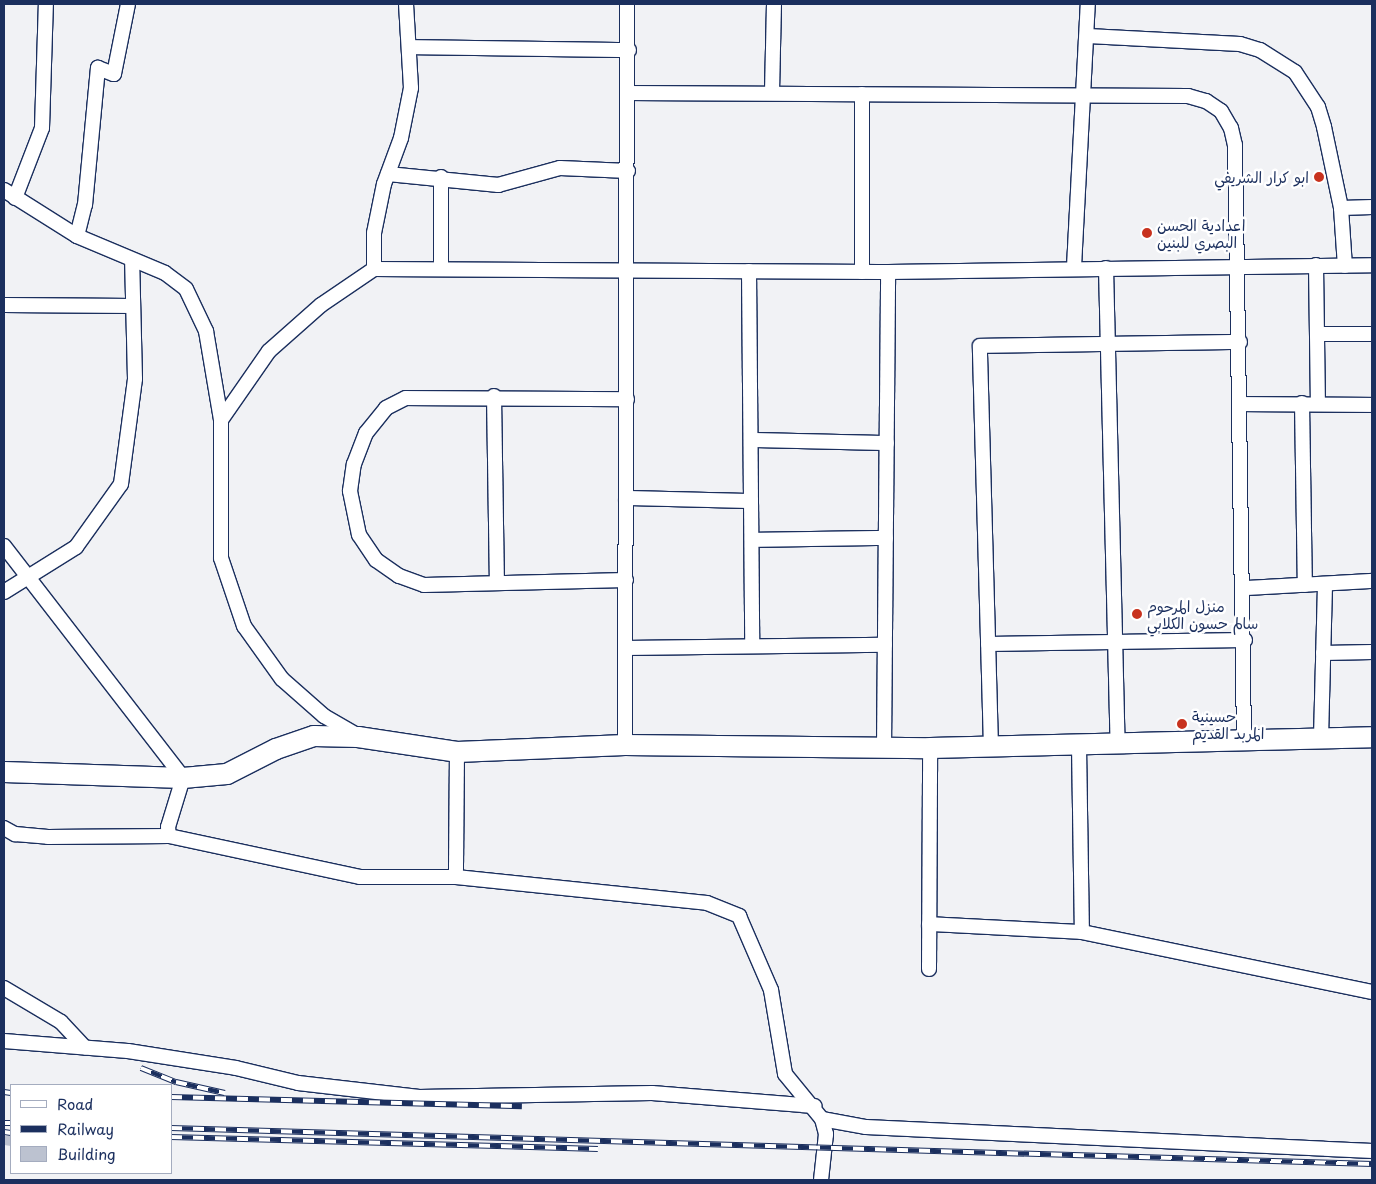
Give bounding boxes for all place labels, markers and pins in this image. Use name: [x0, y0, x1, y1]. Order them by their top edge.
place label: ابو كرار الشريفي: [1214, 168, 1309, 186]
marker: ابو كرار الشريفي: [1313, 171, 1325, 183]
place label: اعدادية الحسن البصري للبنين: [1157, 215, 1245, 250]
marker: اعدادية الحسن البصري للبنين: [1141, 227, 1153, 239]
place label: منزل المرحوم سالم حسون الكلابي: [1147, 596, 1258, 631]
marker: منزل المرحوم سالم حسون الكلابي: [1131, 608, 1143, 620]
place label: حسينية المربد القديم: [1192, 706, 1264, 741]
marker: حسينية المربد القديم: [1176, 718, 1188, 730]

